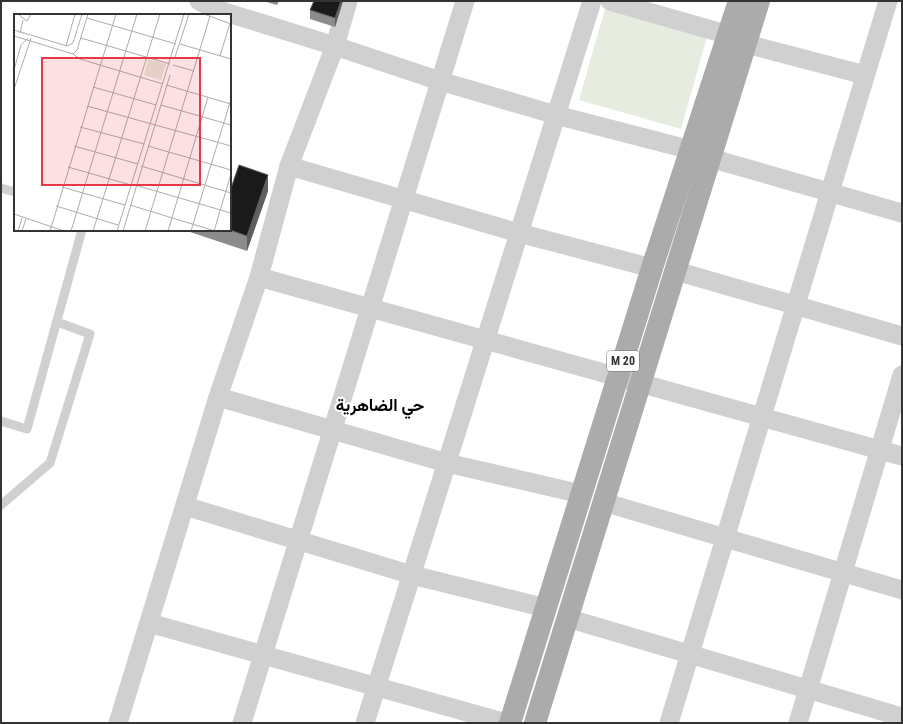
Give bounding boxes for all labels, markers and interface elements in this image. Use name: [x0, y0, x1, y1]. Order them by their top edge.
inset map: [14, 14, 231, 231]
road number: M 20: [607, 351, 639, 371]
district label: حي الضاهرية: [336, 395, 424, 419]

